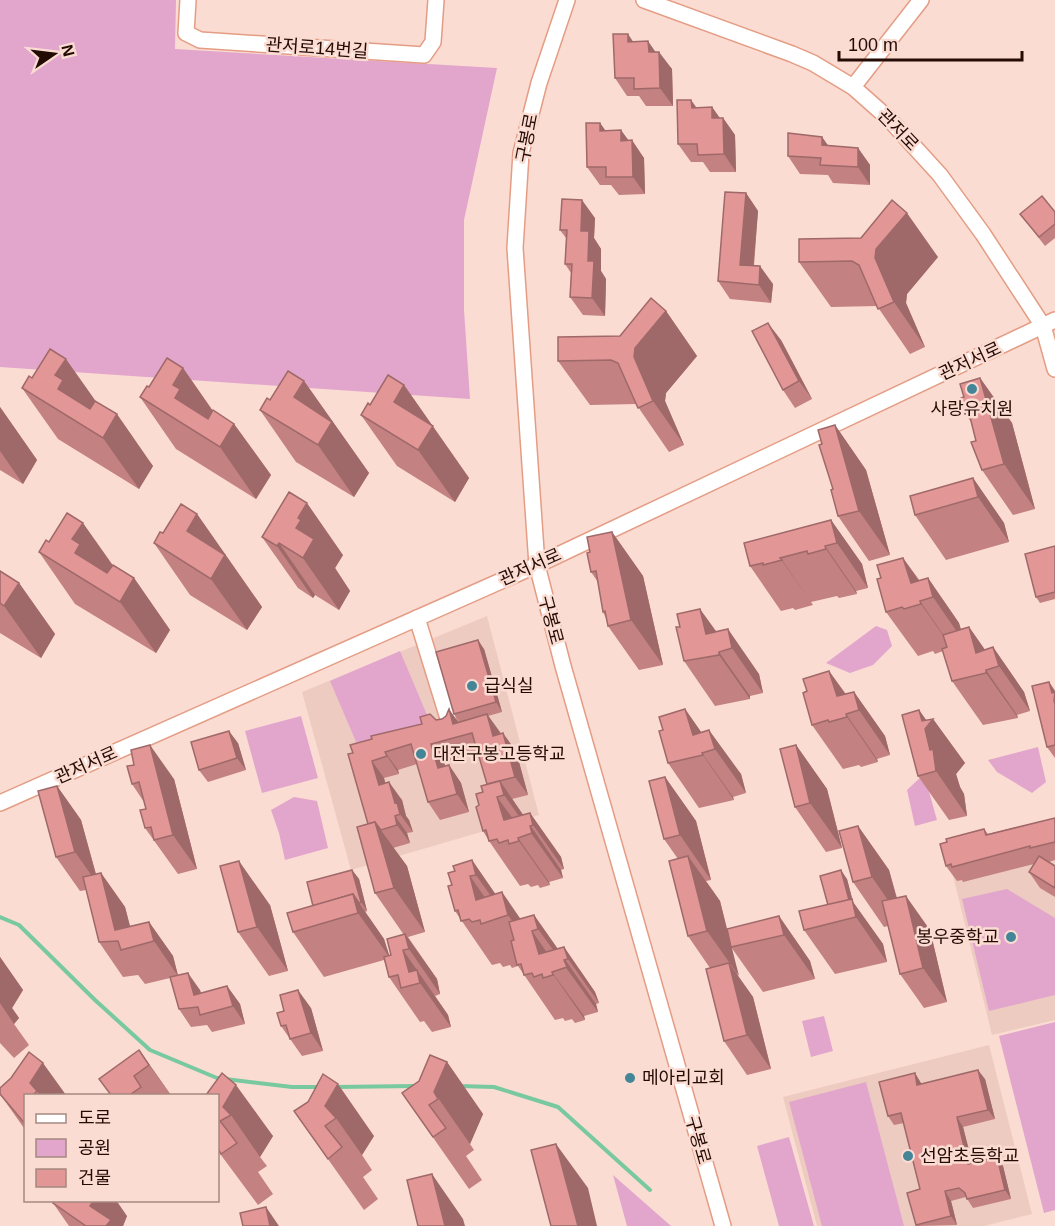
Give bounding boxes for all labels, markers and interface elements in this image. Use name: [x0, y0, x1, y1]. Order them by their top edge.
north arrow: [24, 24, 84, 84]
scale bar: [839, 24, 1022, 62]
street label: 관저로14번길: [265, 34, 369, 62]
text: 100 m: [848, 35, 898, 55]
text: N: [58, 43, 78, 58]
street label: 관저로: [874, 105, 922, 155]
street label: 구봉로: [512, 112, 542, 164]
street label: 관저서로: [936, 338, 1004, 384]
marker: 사랑유치원: [965, 382, 979, 396]
place label: 사랑유치원: [931, 399, 1013, 419]
street label: 관저서로: [496, 544, 564, 590]
street label: 구봉로: [535, 593, 567, 647]
place label: 급식실: [484, 676, 534, 696]
marker: 급식실: [465, 679, 479, 693]
street label: 관저서로: [52, 742, 120, 788]
place label: 대전구봉고등학교: [433, 744, 565, 764]
marker: 대전구봉고등학교: [414, 747, 428, 761]
place label: 봉우중학교: [916, 927, 999, 947]
marker: 봉우중학교: [1004, 930, 1018, 944]
place label: 메아리교회: [642, 1068, 725, 1088]
marker: 메아리교회: [623, 1071, 637, 1085]
legend: [24, 1094, 219, 1202]
text: 도로: [78, 1108, 111, 1128]
street label: 구봉로: [682, 1113, 714, 1167]
text: 공원: [78, 1138, 111, 1158]
place label: 선암초등학교: [920, 1146, 1019, 1166]
marker: 선암초등학교: [901, 1149, 915, 1163]
text: 건물: [78, 1168, 111, 1188]

